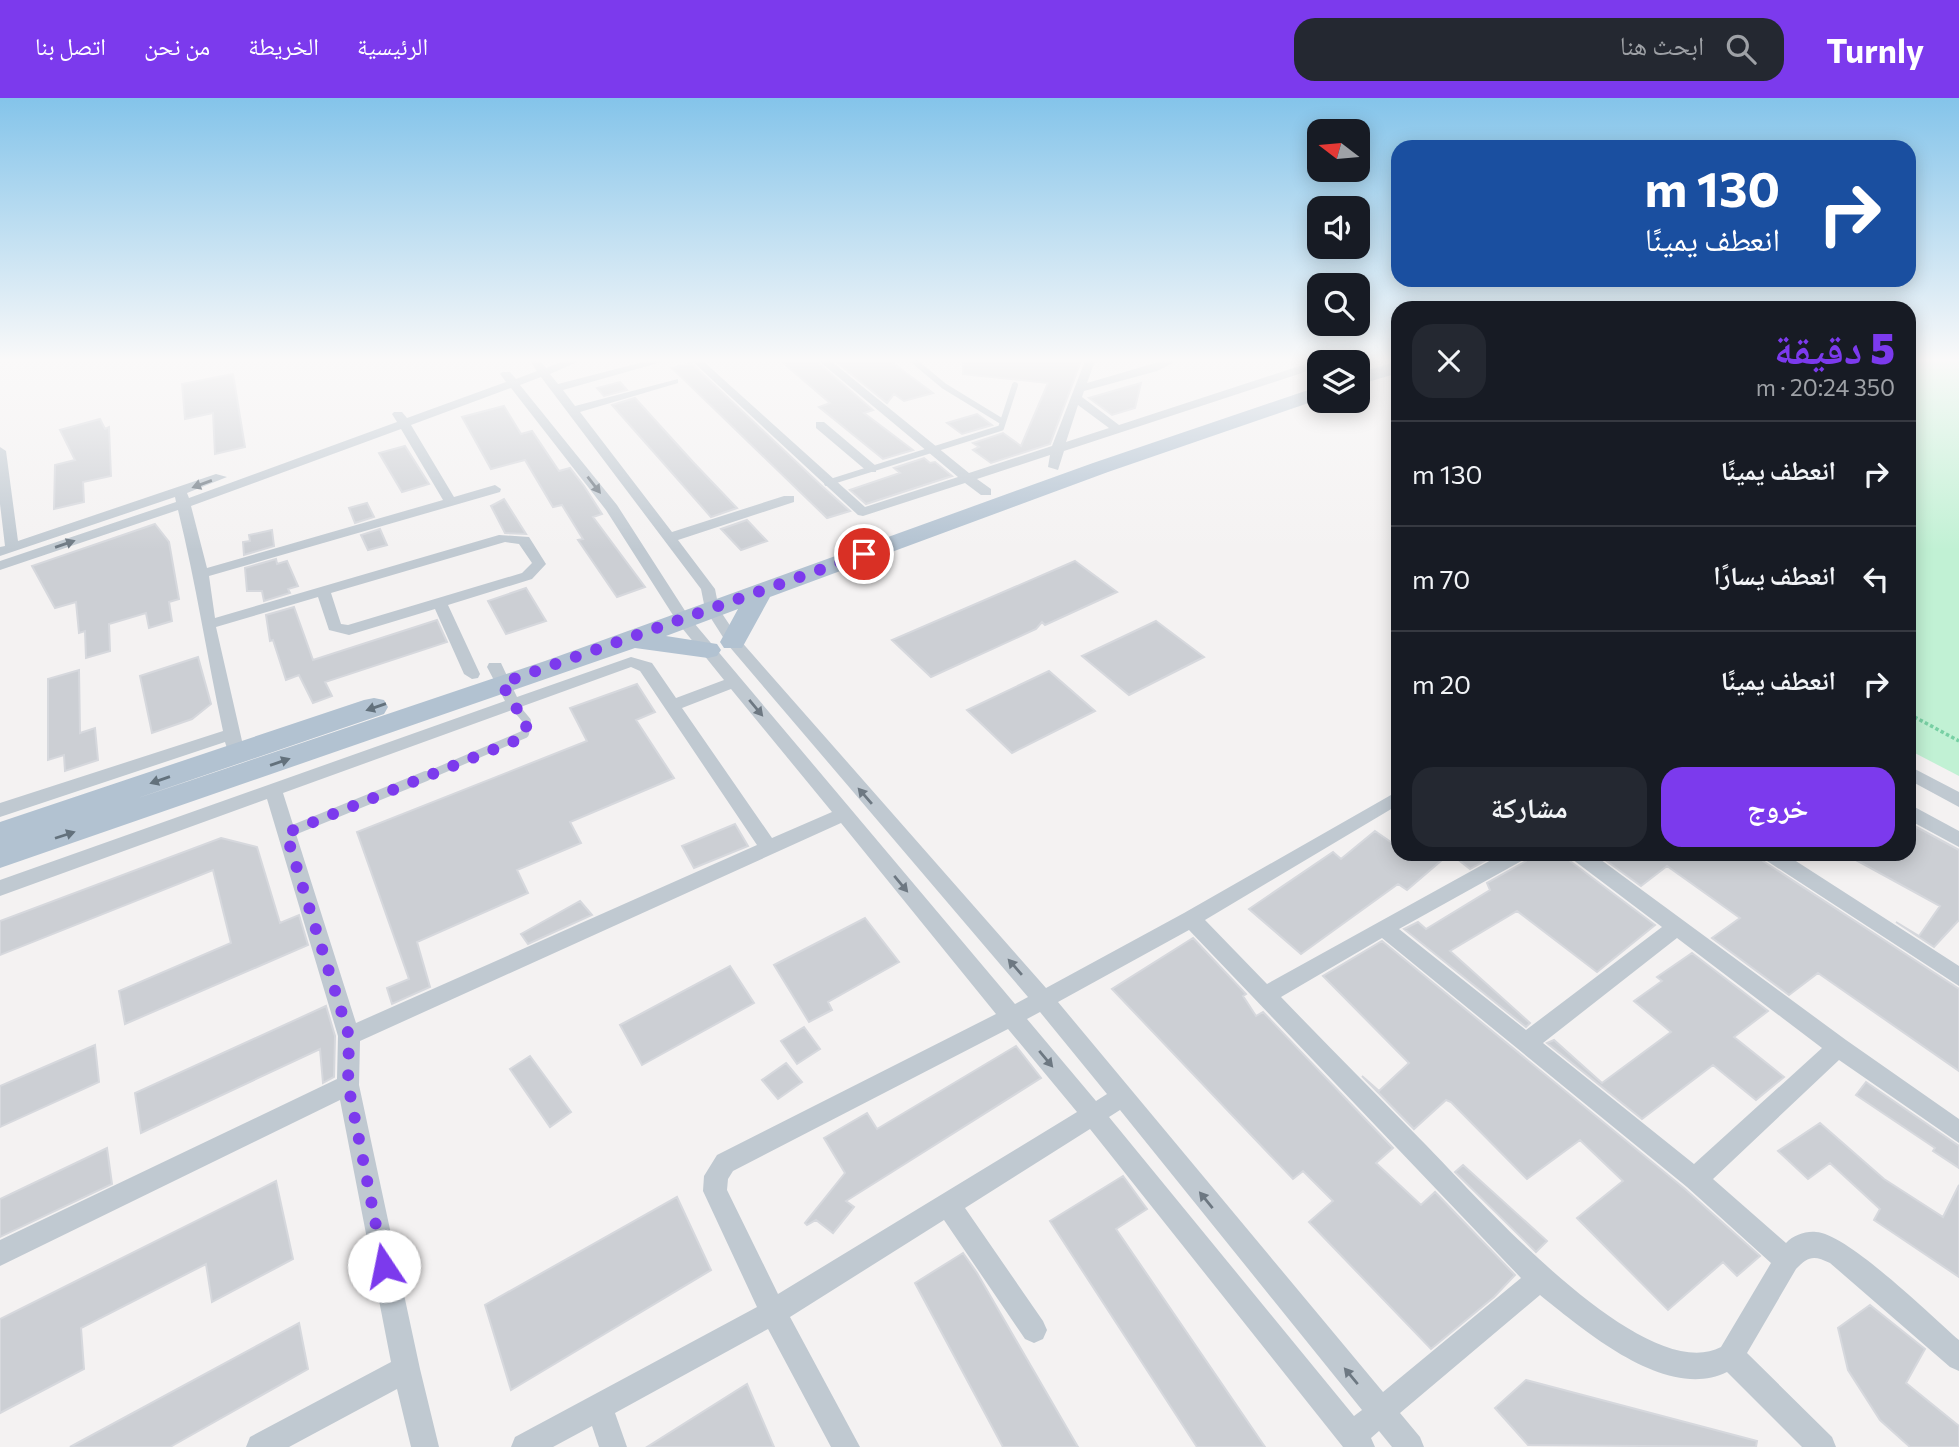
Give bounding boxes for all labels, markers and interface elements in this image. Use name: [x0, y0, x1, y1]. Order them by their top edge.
search box: [1294, 18, 1784, 81]
text: ابحث هنا: [1620, 29, 1704, 60]
text: Turnly: [1826, 29, 1924, 70]
icon: search: [1722, 30, 1760, 68]
text: اتصل بنا: [35, 31, 106, 60]
text: من نحن: [144, 31, 210, 60]
text: الخريطة: [248, 31, 319, 60]
text: الرئيسية: [357, 31, 428, 60]
north arrow: [1307, 119, 1370, 182]
map controls: [1307, 119, 1370, 413]
text: 130 m: [1645, 157, 1780, 217]
icon: right: [1804, 168, 1895, 259]
button: sound: [1307, 196, 1370, 259]
text: انعطف يمينًا: [1645, 218, 1780, 258]
button: search: [1307, 273, 1370, 336]
text: 5 دقيقة: [1774, 321, 1895, 373]
button: close: [1412, 324, 1486, 398]
button: layers: [1307, 350, 1370, 413]
text: 350 m · 20:24: [1756, 373, 1895, 401]
text: انعطف يمينًا: [1721, 454, 1836, 485]
icon: right: [1857, 455, 1895, 493]
text: 130 m: [1412, 458, 1483, 489]
one-way arrow: [587, 476, 601, 494]
one-way arrow: [192, 479, 213, 490]
pin: [834, 524, 894, 584]
icon: arrive: [845, 535, 883, 573]
one-way arrow: [54, 538, 75, 549]
text: انعطف يسارًا: [1713, 559, 1836, 590]
icon: left: [1857, 560, 1895, 598]
text: 70 m: [1412, 563, 1470, 594]
text: انعطف يمينًا: [1721, 664, 1836, 695]
icon: right: [1857, 665, 1895, 703]
text: 20 m: [1412, 668, 1471, 699]
one-way arrow: [748, 700, 763, 717]
one-way arrow: [365, 702, 386, 713]
one-way arrow: [270, 756, 291, 767]
button: مشاركة: [1412, 767, 1647, 847]
button: خروج: [1661, 767, 1895, 847]
one-way arrow: [150, 775, 171, 786]
one-way arrow: [858, 788, 873, 805]
one-way arrow: [54, 829, 75, 840]
one-way arrow: [893, 875, 908, 892]
one-way arrow: [1008, 959, 1023, 976]
one-way arrow: [1038, 1050, 1053, 1067]
one-way arrow: [1199, 1192, 1214, 1209]
position arrow: [347, 1229, 421, 1303]
one-way arrow: [1343, 1367, 1358, 1385]

